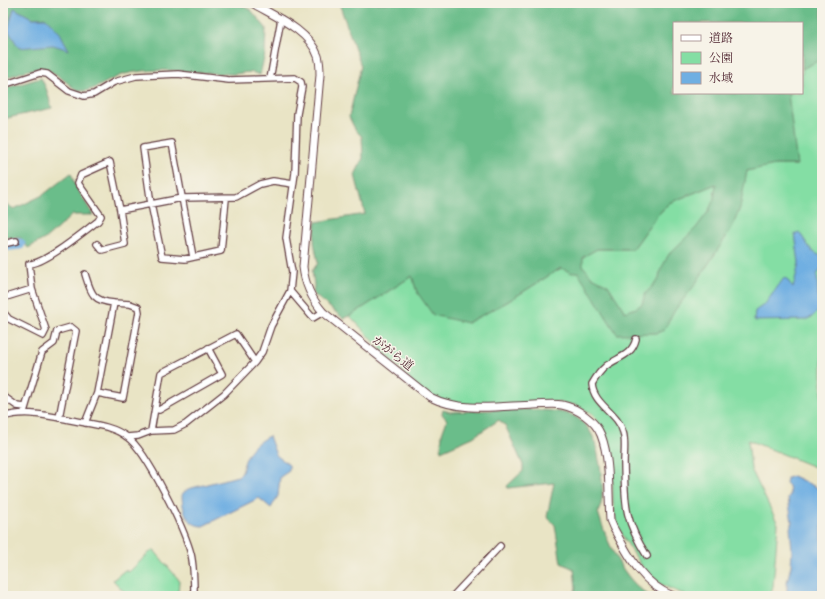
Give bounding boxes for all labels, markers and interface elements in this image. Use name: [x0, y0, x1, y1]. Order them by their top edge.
legend: [673, 22, 803, 94]
text: 道路: [709, 30, 733, 46]
text: 公園: [709, 50, 733, 66]
text: 水域: [709, 70, 733, 86]
street label: ががら道: [369, 332, 417, 374]

